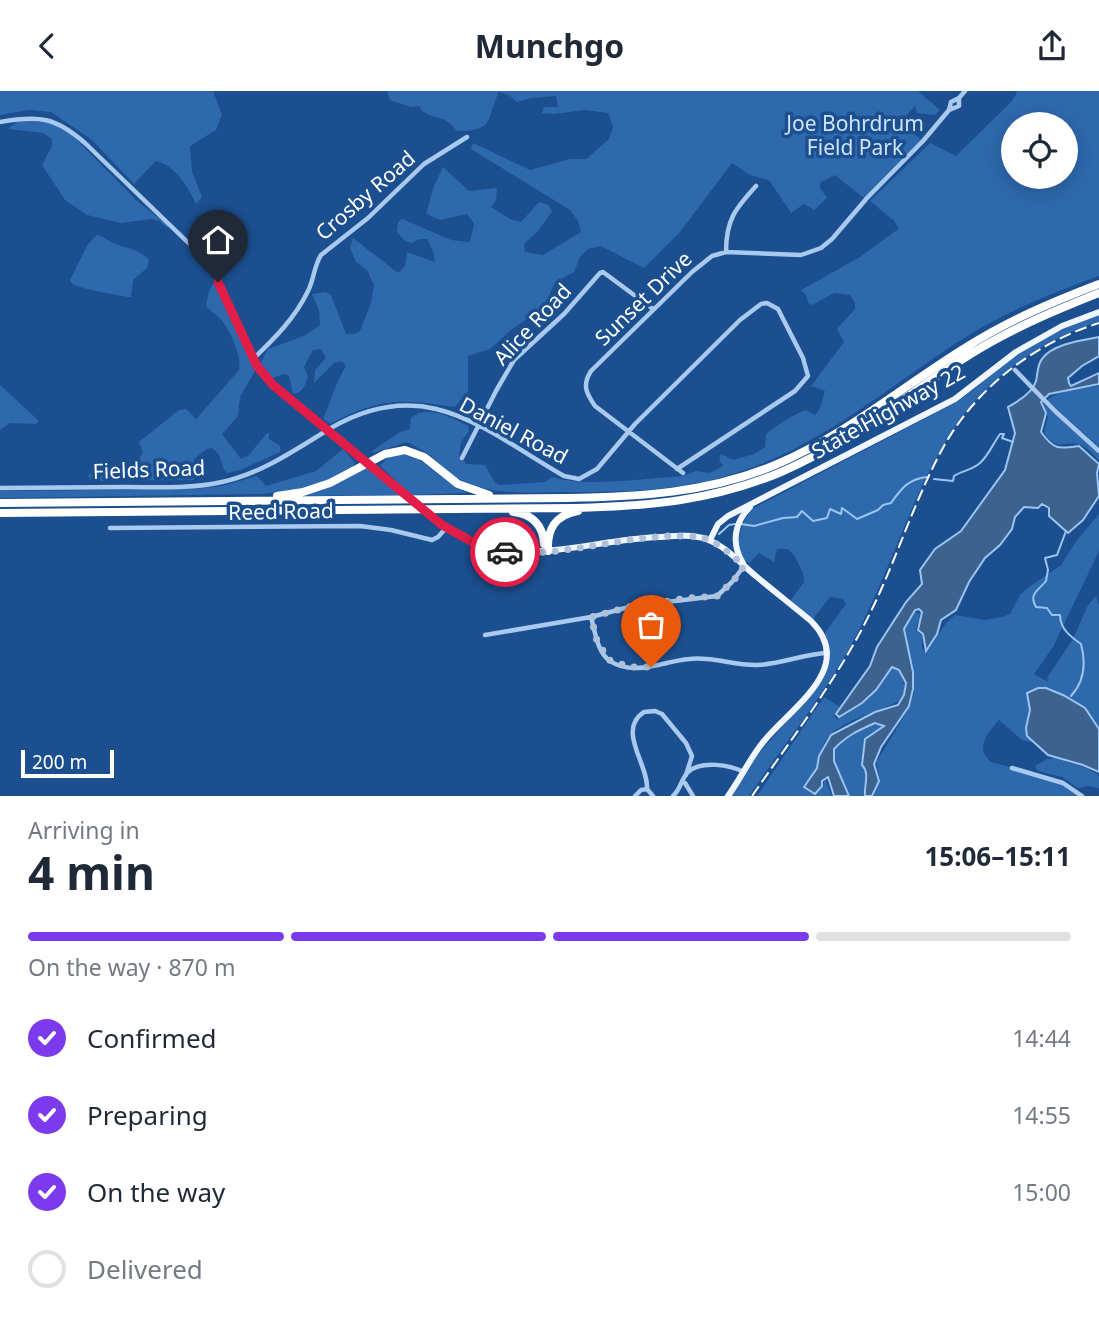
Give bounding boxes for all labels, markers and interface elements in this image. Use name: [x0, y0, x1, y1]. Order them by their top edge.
text: Munchgo: [475, 24, 624, 67]
icon: back: [28, 27, 66, 65]
icon: share: [1033, 27, 1071, 65]
park label: Joe Bohrdrum Field Park: [784, 109, 924, 161]
map controls: [1001, 112, 1078, 189]
button: locate: [1001, 112, 1078, 189]
street label: Crosby Road: [309, 144, 421, 246]
pin: [188, 210, 248, 282]
icon: home: [199, 221, 237, 259]
street label: Sunset Drive: [589, 245, 697, 351]
street label: Alice Road: [487, 277, 577, 371]
street label: State Highway 22: [806, 357, 970, 465]
street label: Daniel Road: [455, 390, 573, 470]
street label: Fields Road: [92, 453, 206, 485]
street label: Reed Road: [228, 496, 334, 526]
courier: [470, 517, 540, 587]
icon: car: [486, 533, 524, 571]
pin: [621, 595, 681, 667]
icon: bag: [632, 606, 670, 644]
scale bar: [21, 747, 114, 779]
text: 200 m: [32, 749, 87, 775]
text: Arriving in: [28, 814, 140, 846]
text: 15:06–15:11: [924, 838, 1071, 874]
text: 4 min: [28, 841, 155, 903]
text: On the way · 870 m: [28, 951, 235, 983]
icon: check: [28, 1019, 66, 1057]
text: Confirmed: [87, 1020, 217, 1056]
text: 14:44: [1012, 1022, 1071, 1054]
icon: check: [28, 1096, 66, 1134]
text: Preparing: [87, 1097, 208, 1133]
text: 14:55: [1012, 1099, 1071, 1131]
icon: check: [28, 1173, 66, 1211]
text: On the way: [87, 1174, 225, 1210]
text: 15:00: [1012, 1176, 1071, 1208]
text: Delivered: [87, 1251, 203, 1287]

